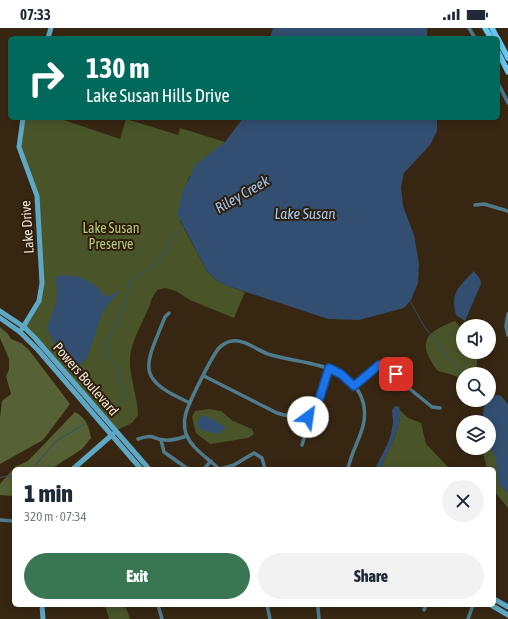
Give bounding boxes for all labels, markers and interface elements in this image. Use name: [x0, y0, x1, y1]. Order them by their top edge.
text: 07:33: [20, 6, 51, 23]
icon: right: [20, 52, 72, 104]
text: 130 m: [86, 52, 149, 84]
text: Lake Susan Hills Drive: [86, 85, 230, 106]
water label: Riley Creek: [212, 171, 273, 216]
street label: Lake Drive: [17, 200, 37, 254]
water label: Lake Susan: [274, 205, 336, 222]
park label: Lake Susan Preserve: [83, 220, 139, 252]
map controls: [456, 319, 496, 455]
button: sound: [456, 319, 496, 359]
street label: Powers Boulevard: [50, 339, 122, 419]
pin: [379, 357, 413, 391]
icon: arrive: [385, 363, 407, 385]
button: search: [456, 367, 496, 407]
position arrow: [287, 396, 329, 438]
button: layers: [456, 415, 496, 455]
text: 1 min: [24, 480, 73, 507]
button: close: [442, 480, 484, 522]
text: 320 m · 07:34: [24, 509, 87, 524]
button: Exit: [24, 553, 250, 599]
button: Share: [258, 553, 484, 599]

